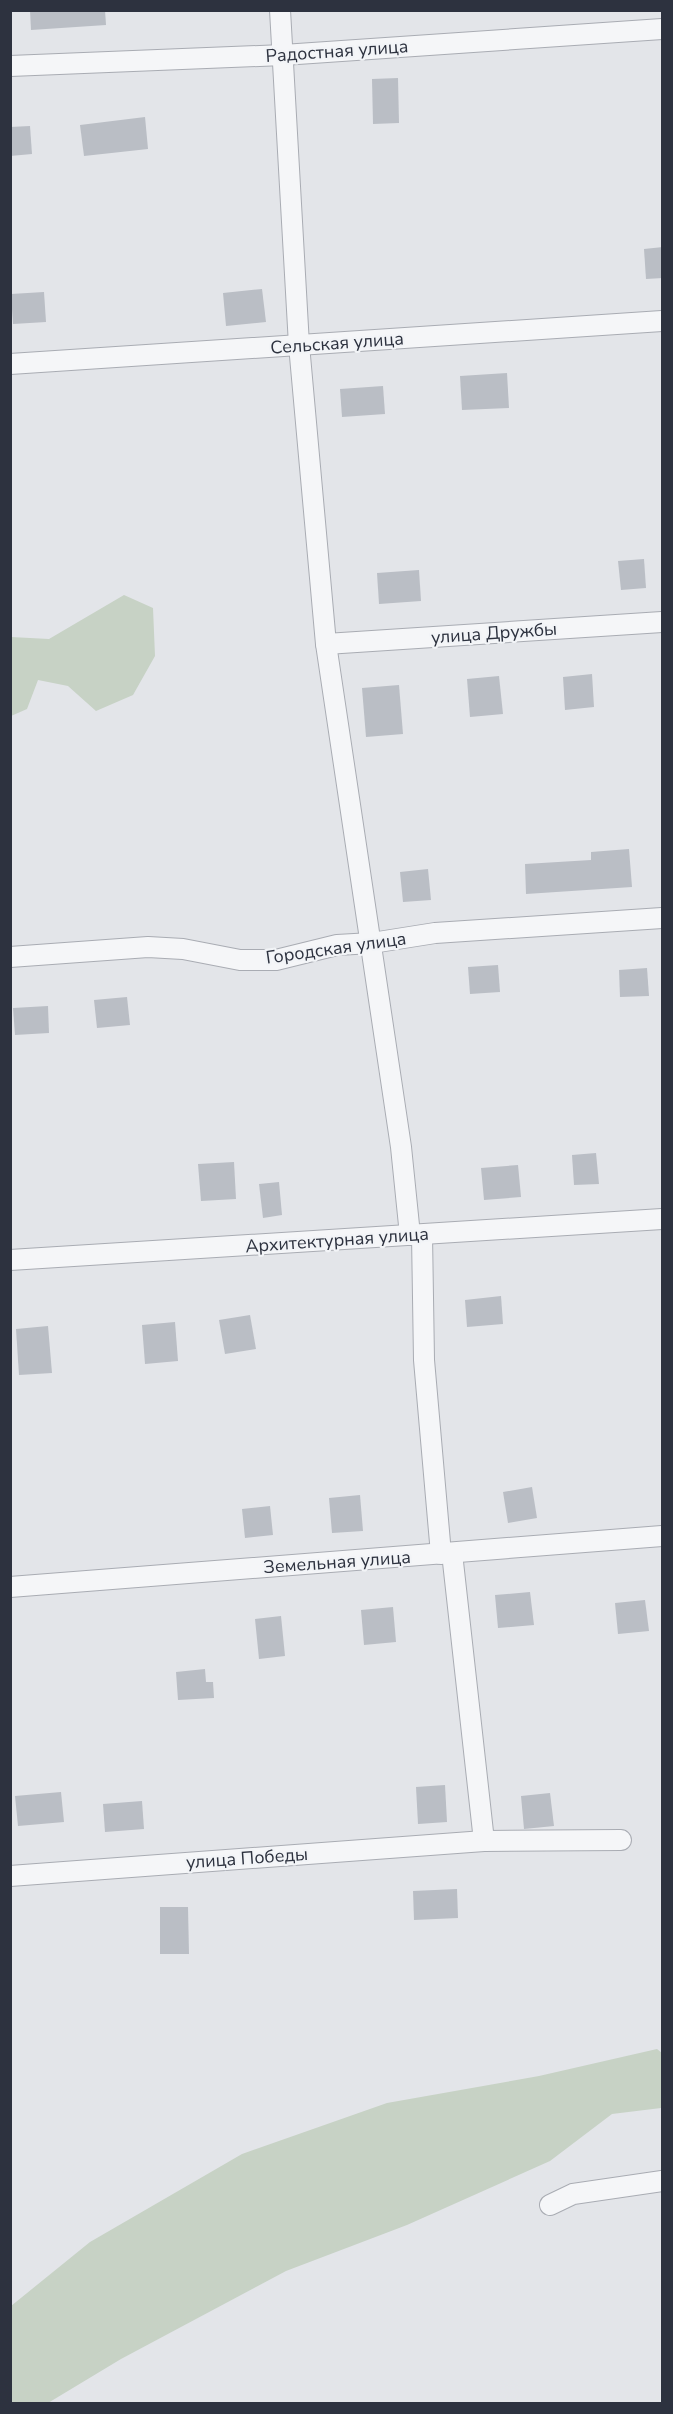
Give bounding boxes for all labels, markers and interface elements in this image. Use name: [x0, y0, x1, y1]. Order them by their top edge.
street label: Радостная улица: [265, 34, 409, 68]
street label: Сельская улица: [269, 326, 405, 360]
street label: улица Дружбы: [430, 617, 558, 649]
street label: Городская улица: [264, 926, 408, 970]
street label: Архитектурная улица: [244, 1222, 430, 1258]
street label: Земельная улица: [262, 1545, 412, 1579]
street label: улица Победы: [185, 1842, 309, 1874]

